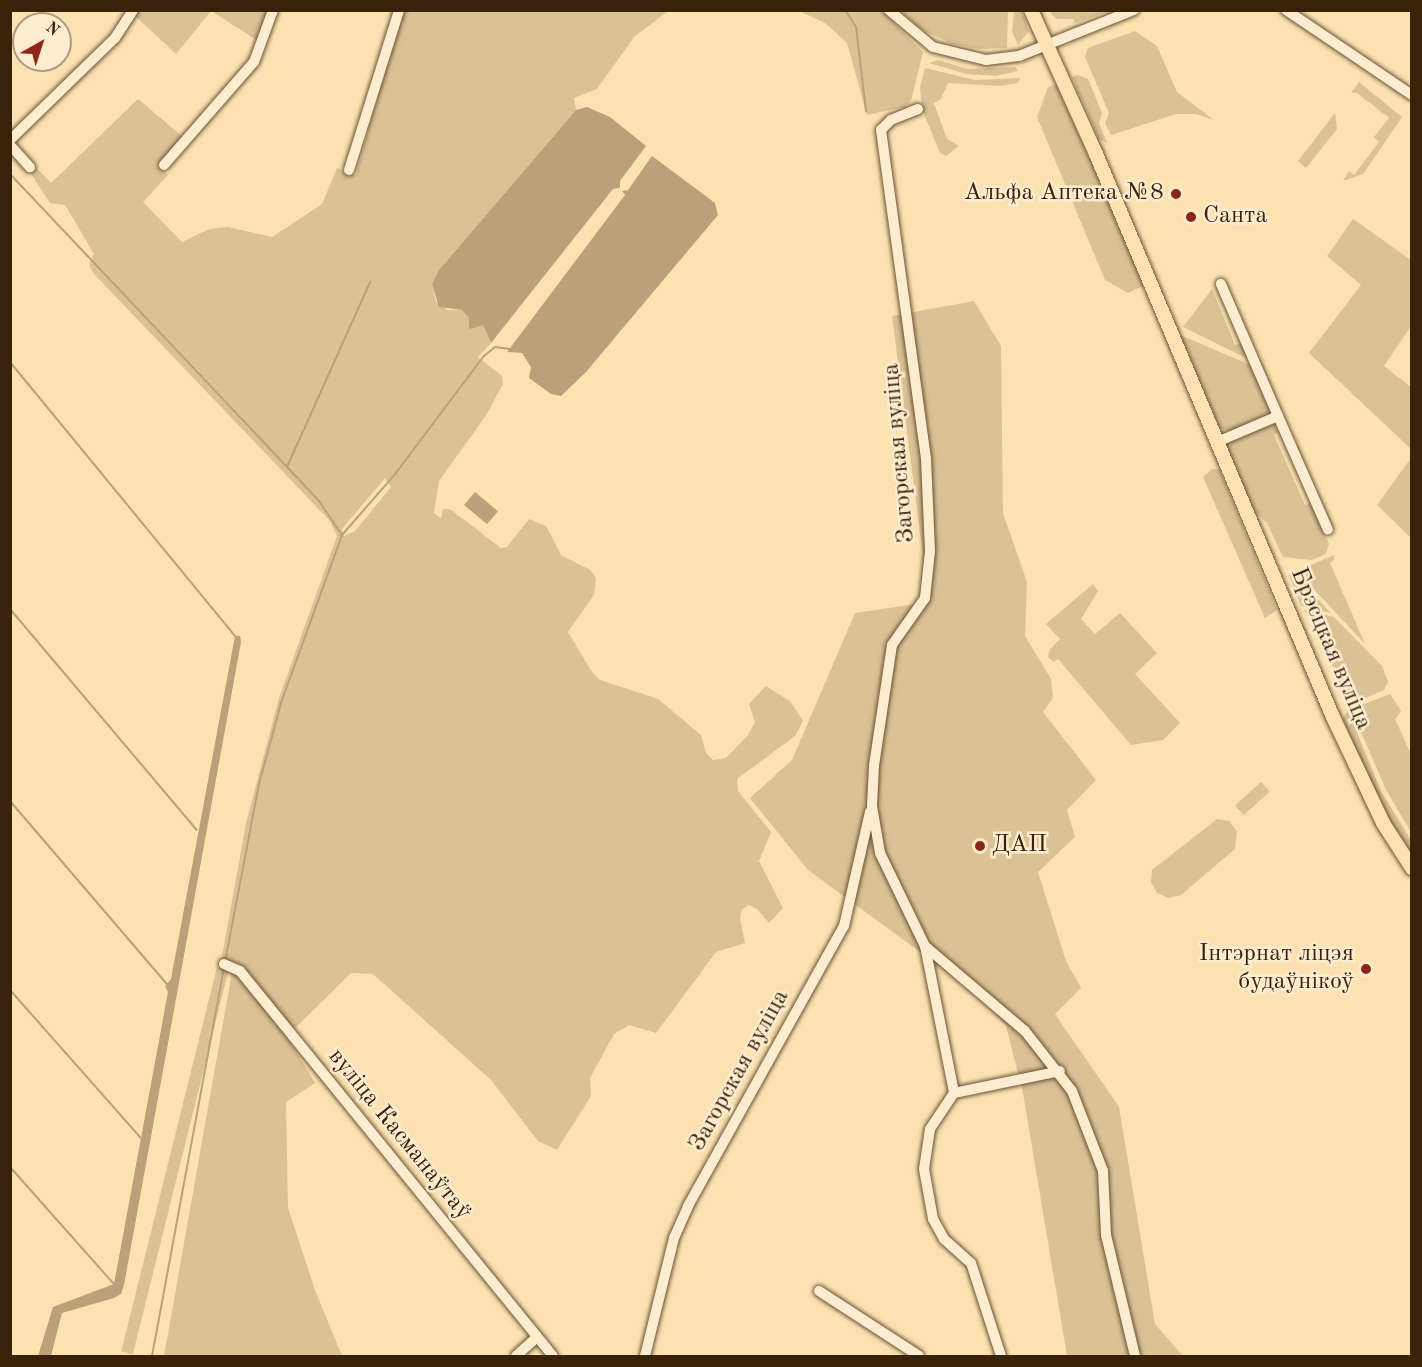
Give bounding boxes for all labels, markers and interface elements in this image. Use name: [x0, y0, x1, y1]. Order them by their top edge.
north arrow: [12, 12, 72, 72]
text: N: [42, 19, 62, 40]
place label: Альфа Аптека №8: [964, 180, 1164, 208]
marker: Альфа Аптека №8: [1169, 187, 1183, 201]
place label: Санта: [1203, 203, 1267, 231]
marker: Санта: [1184, 210, 1198, 224]
street label: Загорская вуліца: [878, 362, 922, 544]
street label: Брэсцкая вуліца: [1283, 564, 1377, 734]
place label: ДАП: [992, 832, 1047, 860]
marker: ДАП: [973, 839, 987, 853]
place label: Інтэрнат ліцэя будаўнікоў: [1199, 941, 1354, 997]
marker: Інтэрнат ліцэя будаўнікоў: [1359, 962, 1373, 976]
street label: Загорская вуліца: [684, 985, 796, 1157]
street label: вуліца Касманаўтаў: [321, 1043, 477, 1227]

